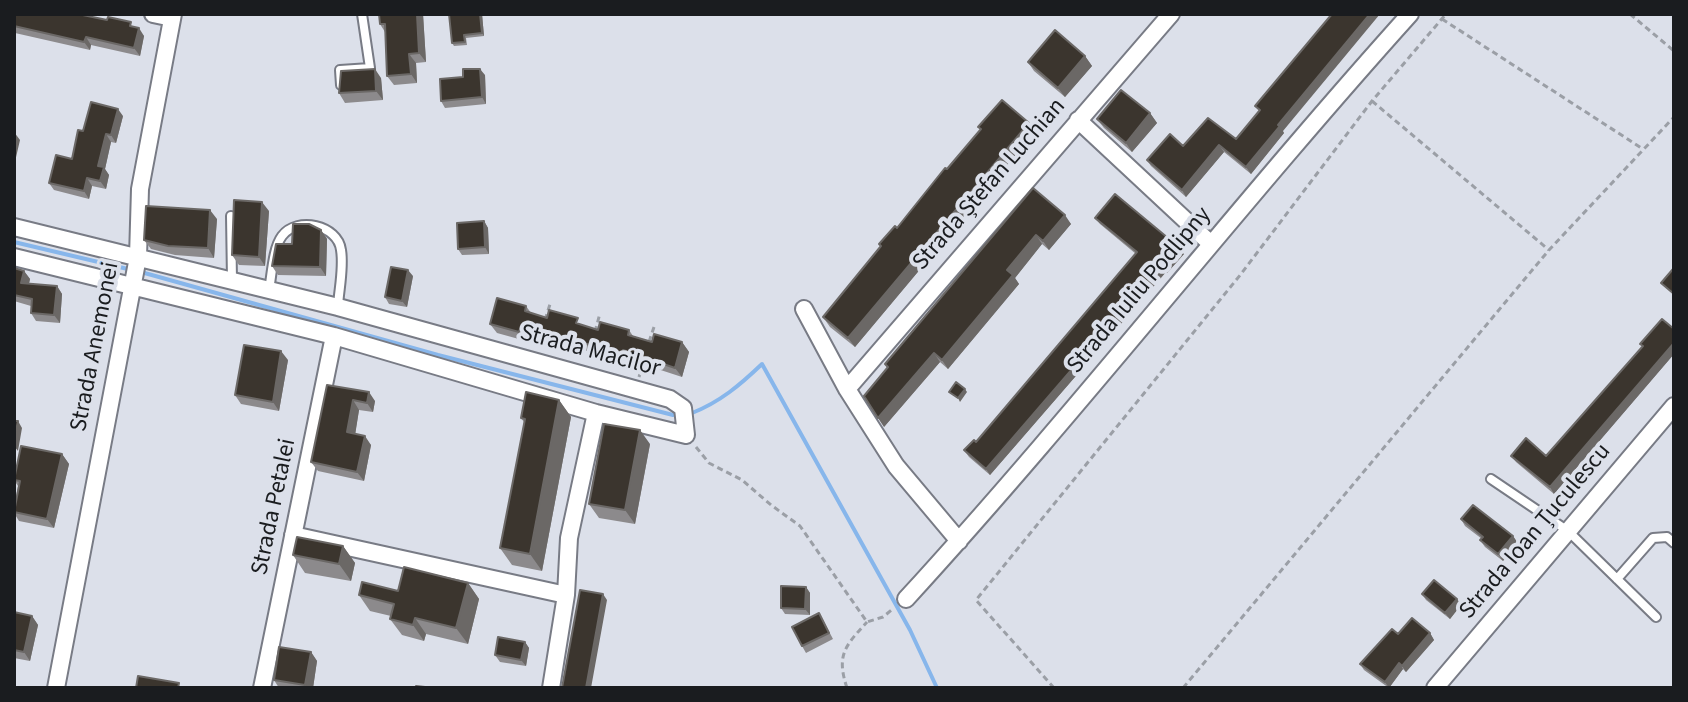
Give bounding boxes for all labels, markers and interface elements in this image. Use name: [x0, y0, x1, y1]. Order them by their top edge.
street label: Strada Ștefan Luchian: [907, 93, 1073, 277]
street label: Strada Iuliu Podlipny: [1062, 202, 1218, 380]
street label: Strada Anemonei: [65, 260, 127, 434]
street label: Strada Macilor: [517, 319, 663, 385]
street label: Strada Petalei: [246, 436, 304, 578]
street label: Strada Ioan Țuculescu: [1454, 438, 1618, 626]

